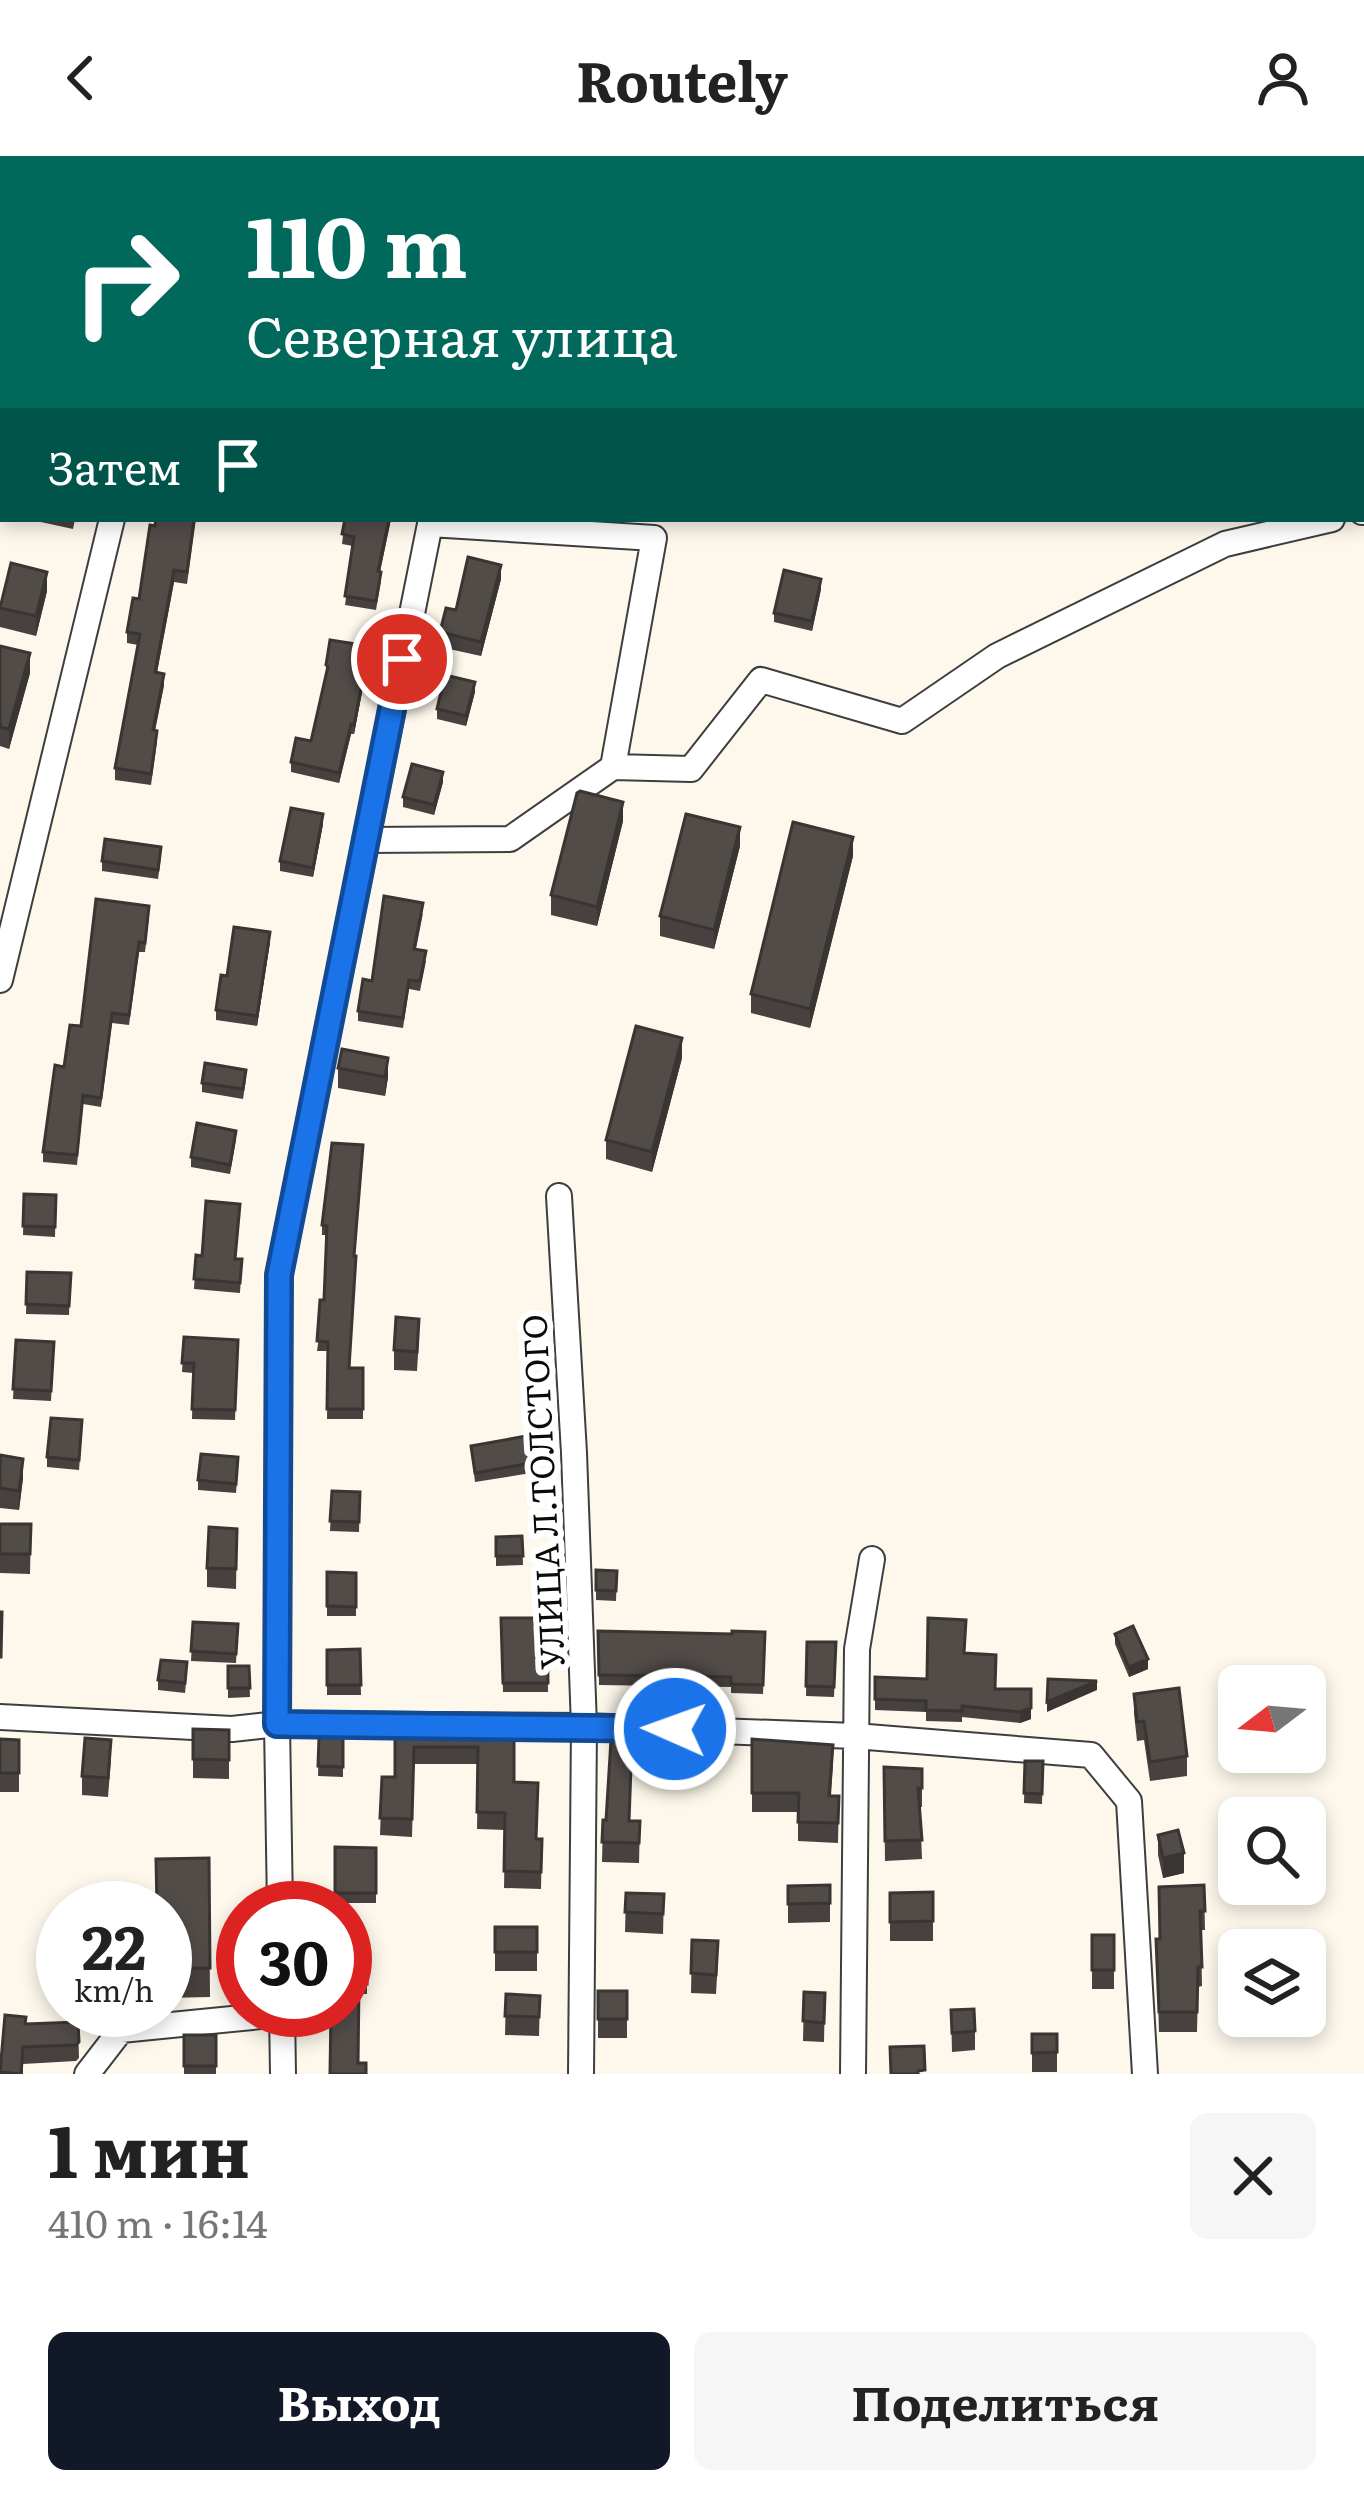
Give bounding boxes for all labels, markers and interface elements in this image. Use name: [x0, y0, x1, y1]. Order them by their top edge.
text: Routely: [576, 38, 788, 119]
icon: back: [48, 45, 114, 111]
icon: person: [1250, 45, 1316, 111]
text: 110 m: [246, 179, 468, 304]
icon: right: [48, 204, 204, 360]
text: Северная улица: [246, 293, 677, 374]
text: Затем: [48, 432, 181, 499]
icon: arrive: [205, 432, 271, 498]
pin: [351, 608, 453, 710]
icon: arrive: [369, 626, 435, 692]
street label: УЛИЦА Л.ТОЛСТОГО: [507, 1313, 575, 1671]
north arrow: [1218, 1665, 1326, 1773]
map controls: [1218, 1665, 1326, 2037]
position arrow: [612, 1666, 738, 1792]
button: search: [1218, 1797, 1326, 1905]
speed limit sign: 30: [216, 1881, 372, 2037]
text: 22: [82, 1899, 146, 1988]
button: layers: [1218, 1929, 1326, 2037]
text: km/h: [74, 1967, 154, 2011]
text: 1 мин: [48, 2093, 250, 2200]
button: close: [1190, 2113, 1316, 2239]
text: 410 m · 16:14: [48, 2192, 268, 2250]
button: Выход: [48, 2332, 670, 2470]
button: Поделиться: [694, 2332, 1316, 2470]

